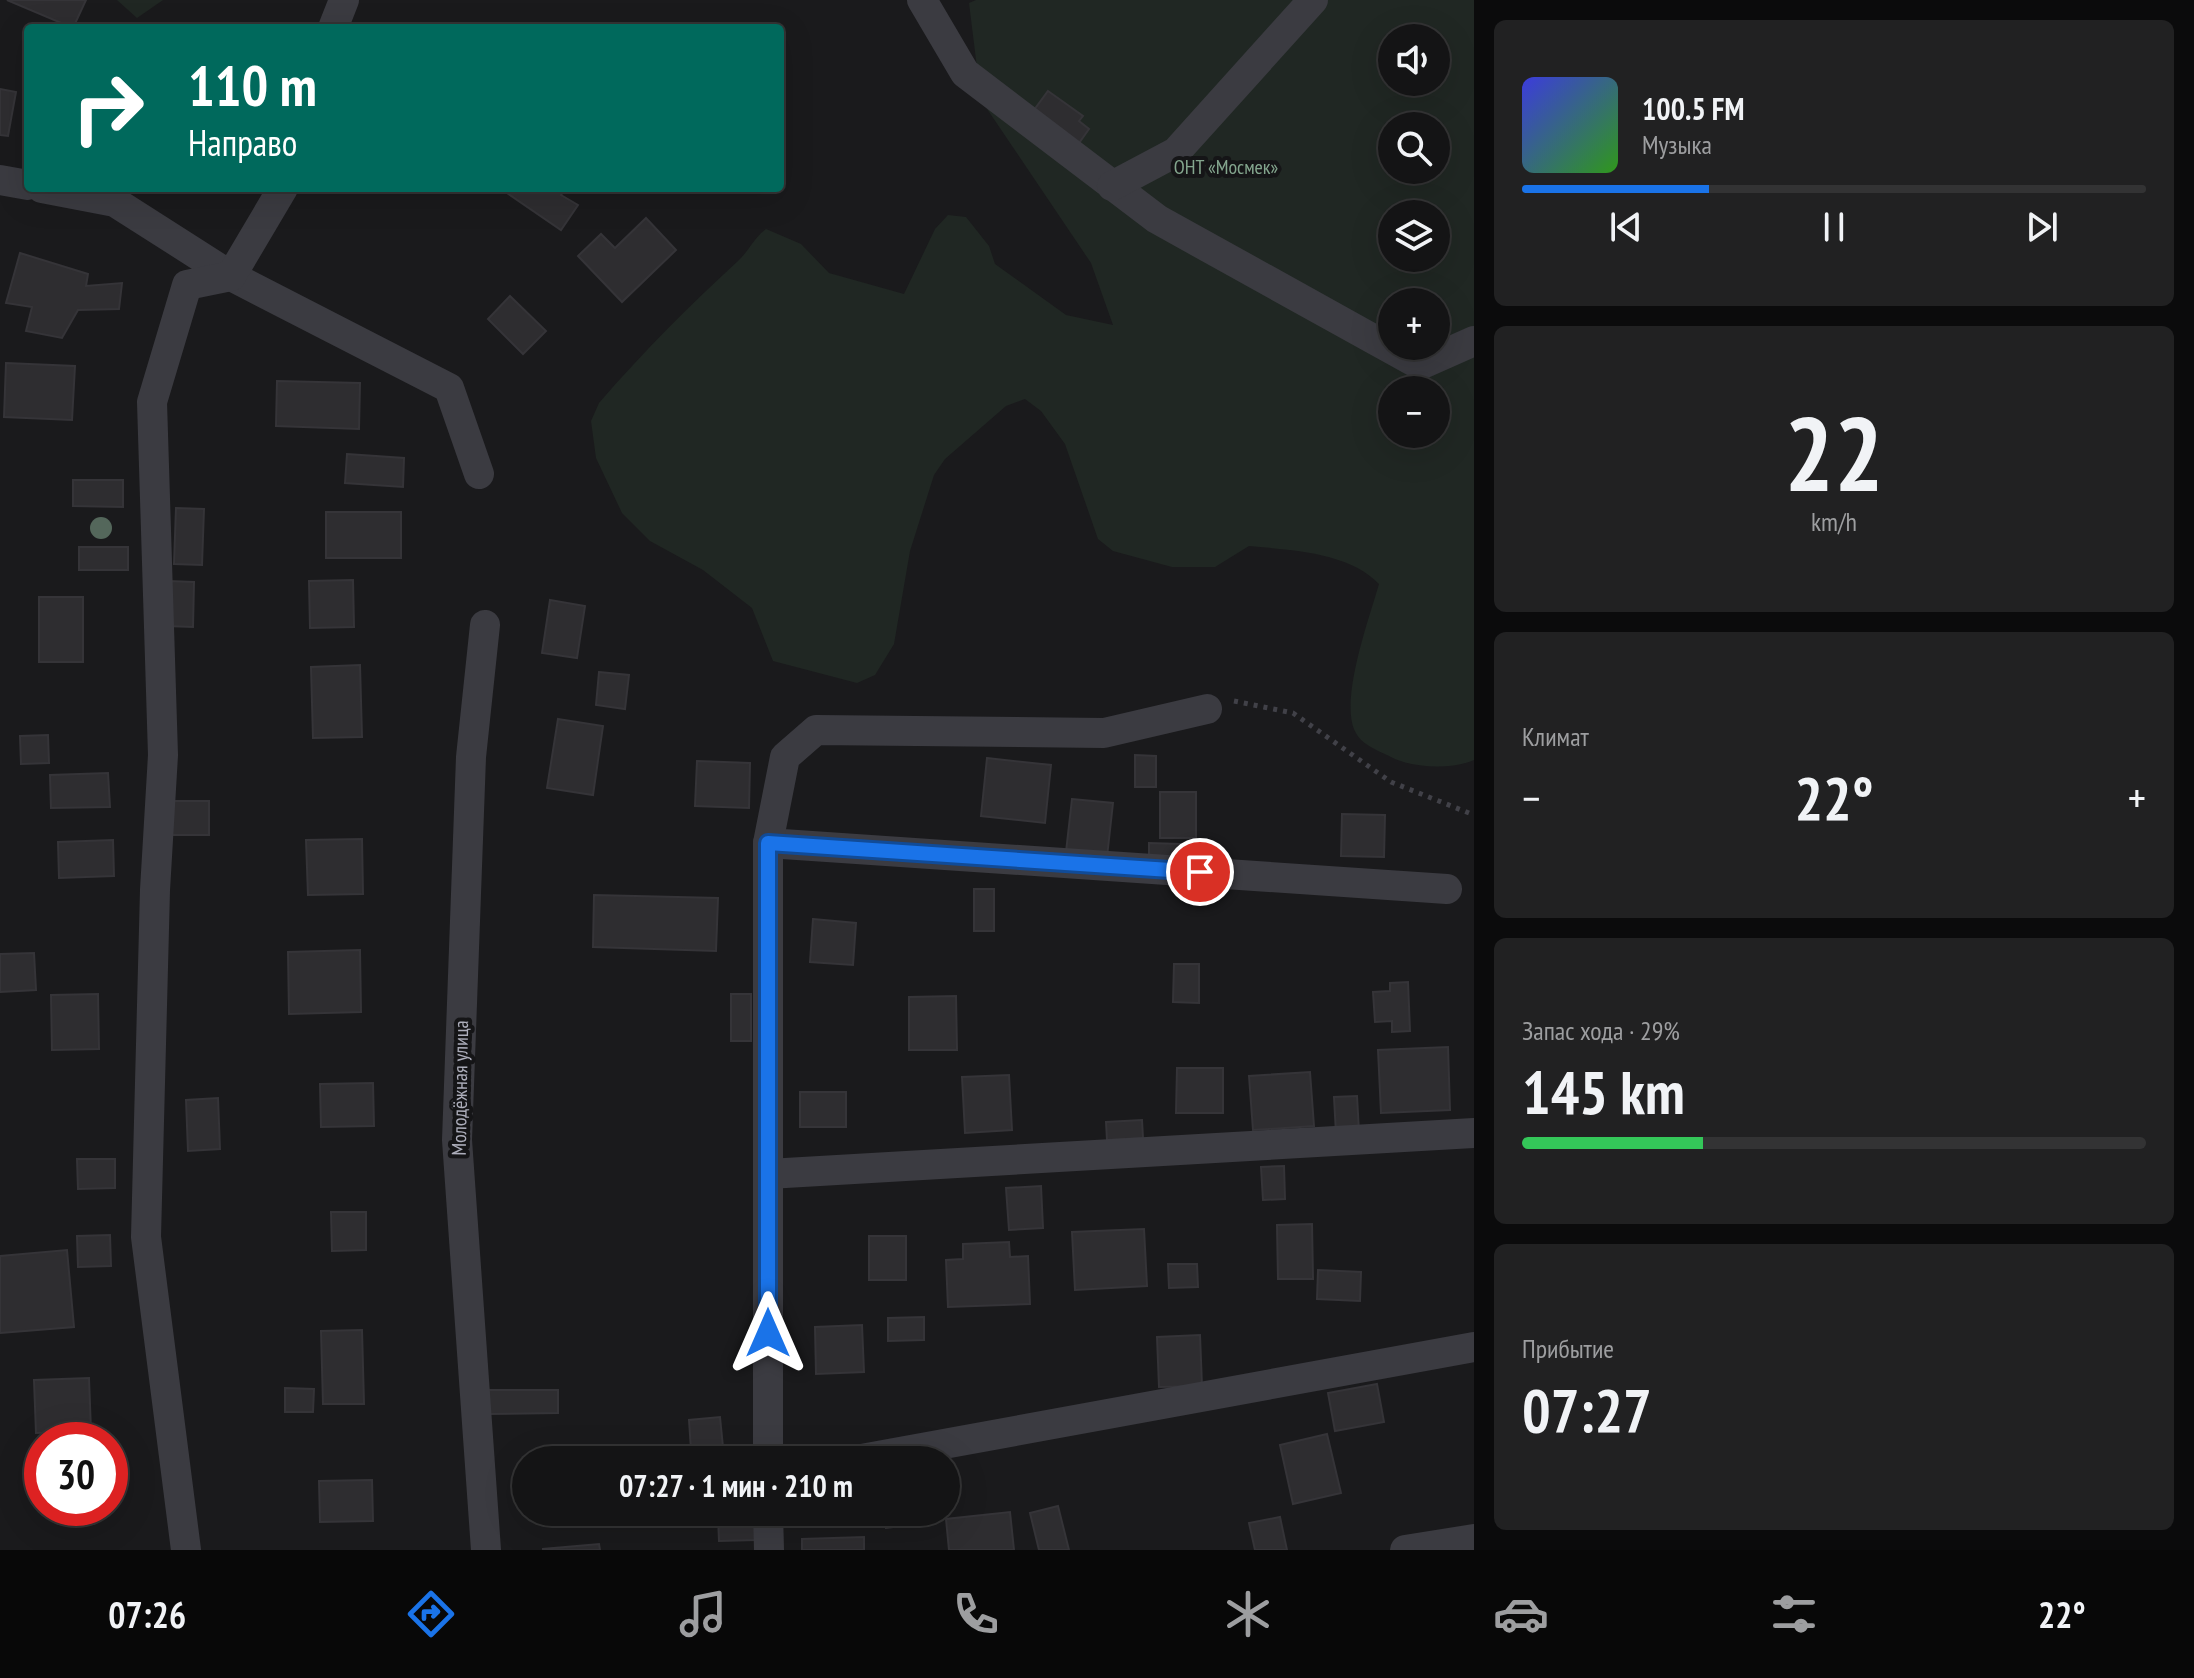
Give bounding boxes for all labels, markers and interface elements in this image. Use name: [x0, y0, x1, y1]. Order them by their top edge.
map controls: [1378, 24, 1450, 448]
button: sound: [1378, 24, 1450, 96]
text: 110 m: [188, 49, 317, 121]
icon: right: [56, 56, 160, 160]
text: 100.5 FM: [1642, 89, 1744, 128]
button: search: [1378, 112, 1450, 184]
text: Направо: [188, 119, 297, 166]
text: Музыка: [1642, 128, 1712, 161]
park label: ОНТ «Мосмек»: [1174, 154, 1279, 180]
button: layers: [1378, 200, 1450, 272]
icon: previous: [1604, 205, 1648, 249]
icon: pause: [1812, 205, 1856, 249]
icon: next: [2020, 205, 2064, 249]
button: +: [1378, 288, 1450, 360]
button: −: [1378, 376, 1450, 448]
text: 22: [1784, 385, 1884, 520]
text: km/h: [1811, 505, 1857, 538]
text: Климат: [1522, 720, 1589, 753]
text: 22°: [1794, 759, 1874, 837]
text: −: [1522, 769, 1540, 826]
text: +: [2128, 769, 2146, 826]
pin: [1166, 838, 1234, 906]
icon: arrive: [1178, 850, 1222, 894]
text: Запас хода · 29%: [1522, 1014, 1680, 1047]
street label: Молодёжная улица: [446, 1020, 474, 1156]
text: 145 km: [1522, 1053, 1685, 1131]
position arrow: [726, 1291, 810, 1375]
text: Прибытие: [1522, 1332, 1614, 1365]
text: 07:27: [1522, 1371, 1652, 1449]
speed limit sign: 30: [24, 1422, 128, 1526]
text: 07:27 · 1 мин · 210 m: [619, 1466, 853, 1505]
icon: directions: [403, 1586, 459, 1642]
icon: music: [675, 1586, 731, 1642]
icon: phone: [948, 1586, 1004, 1642]
icon: climate: [1220, 1586, 1276, 1642]
icon: car: [1493, 1586, 1549, 1642]
icon: filters: [1766, 1586, 1822, 1642]
text: 07:26: [108, 1591, 186, 1638]
text: 22°: [2038, 1591, 2086, 1638]

